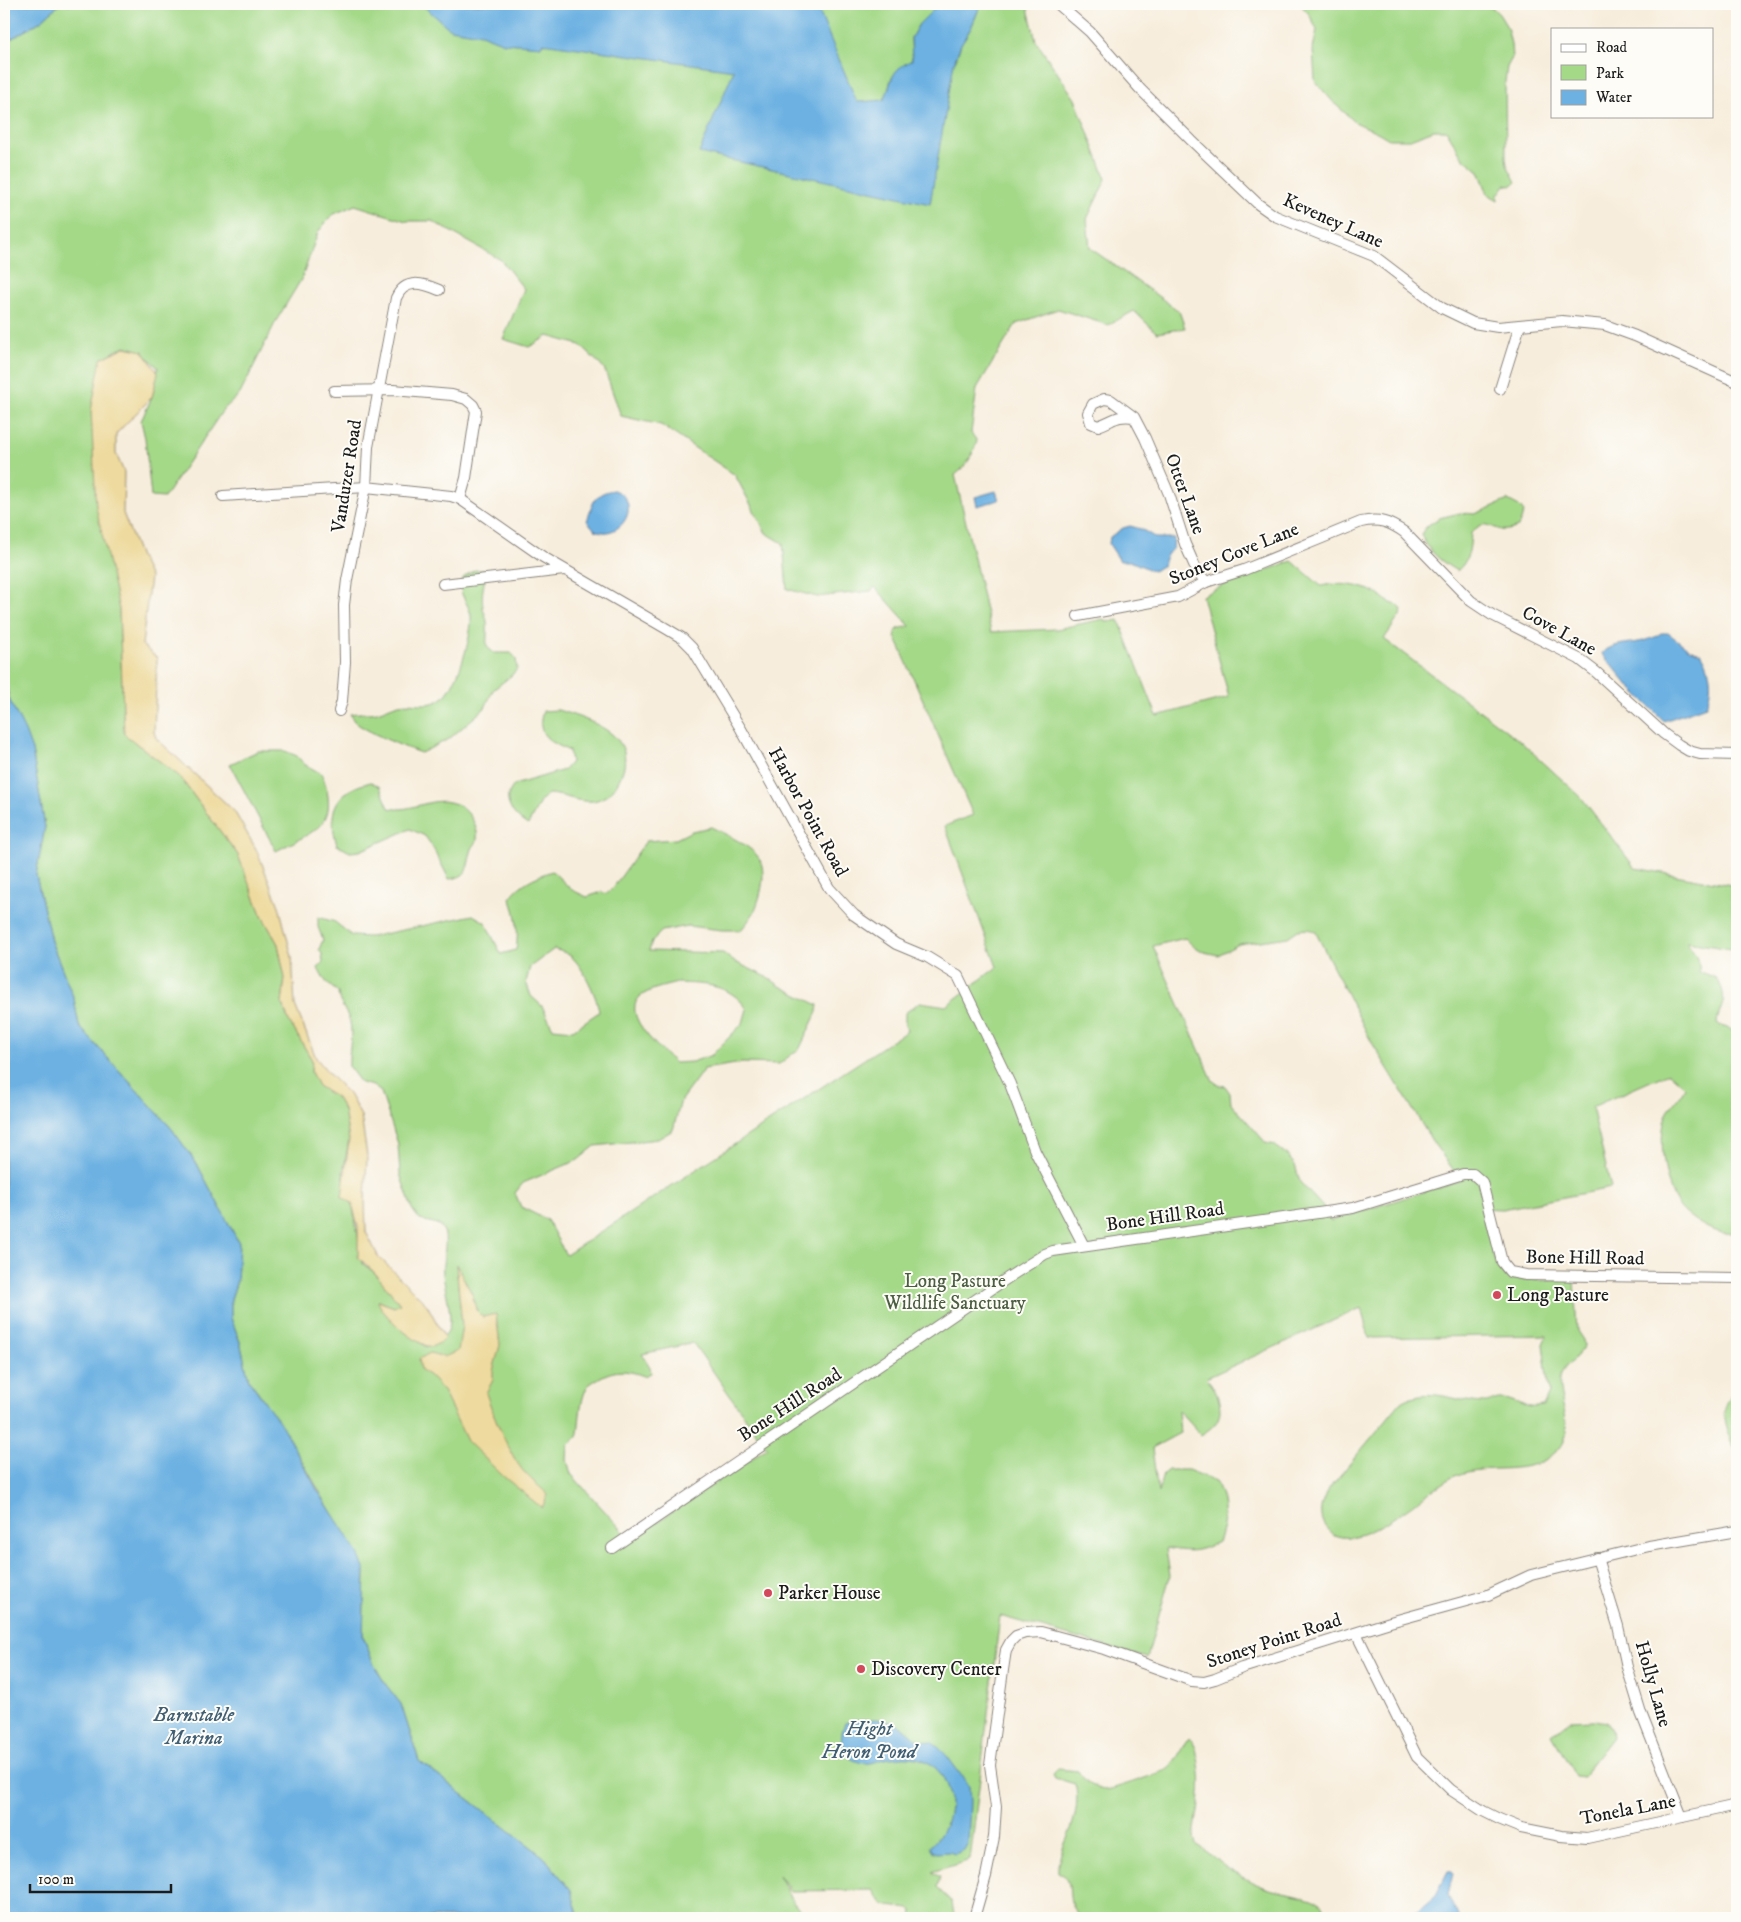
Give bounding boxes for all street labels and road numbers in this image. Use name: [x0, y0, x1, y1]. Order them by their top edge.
street label: Keveney Lane: [1279, 189, 1387, 253]
street label: Vanduzer Road: [327, 417, 367, 535]
street label: Otter Lane: [1160, 451, 1210, 538]
street label: Stoney Cove Lane: [1166, 517, 1302, 590]
street label: Cove Lane: [1518, 601, 1600, 661]
street label: Harbor Point Road: [763, 743, 853, 881]
street label: Bone Hill Road: [1105, 1197, 1226, 1237]
street label: Bone Hill Road: [1525, 1245, 1645, 1271]
street label: Bone Hill Road: [734, 1363, 846, 1447]
street label: Stoney Point Road: [1204, 1608, 1345, 1674]
street label: Holly Lane: [1630, 1638, 1676, 1730]
street label: Tonela Lane: [1578, 1789, 1678, 1831]

